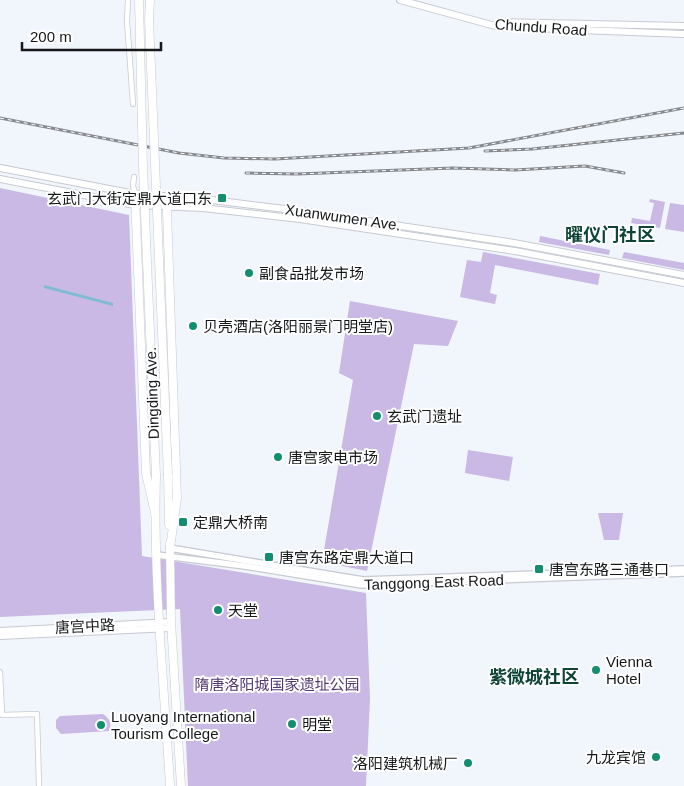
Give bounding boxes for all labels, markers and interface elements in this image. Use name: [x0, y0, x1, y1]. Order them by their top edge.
street label: Chundu Road: [494, 15, 588, 39]
scale bar: [22, 20, 161, 52]
text: 200 m: [30, 28, 72, 45]
place label: 玄武门大街定鼎大道口东: [47, 190, 212, 207]
marker: 玄武门大街定鼎大道口东: [216, 192, 228, 204]
street label: Xuanwumen Ave.: [284, 200, 402, 234]
district label: 曜仪门社区: [565, 225, 655, 245]
place label: 副食品批发市场: [259, 265, 364, 282]
marker: 副食品批发市场: [243, 267, 255, 279]
place label: 贝壳酒店(洛阳丽景门明堂店): [203, 318, 393, 335]
marker: 贝壳酒店(洛阳丽景门明堂店): [187, 320, 199, 332]
street label: Dingding Ave.: [142, 347, 162, 439]
place label: 玄武门遗址: [387, 408, 462, 425]
marker: 玄武门遗址: [371, 410, 383, 422]
place label: 唐宫家电市场: [288, 449, 378, 466]
marker: 唐宫家电市场: [272, 451, 284, 463]
place label: 定鼎大桥南: [193, 514, 268, 531]
marker: 定鼎大桥南: [177, 516, 189, 528]
place label: 唐宫东路定鼎大道口: [279, 549, 414, 566]
marker: 唐宫东路定鼎大道口: [263, 551, 275, 563]
place label: 唐宫东路三通巷口: [549, 561, 669, 578]
marker: 唐宫东路三通巷口: [533, 563, 545, 575]
street label: Tanggong East Road: [364, 571, 504, 593]
place label: 天堂: [228, 602, 258, 619]
marker: 天堂: [212, 604, 224, 616]
street label: 唐宫中路: [55, 616, 115, 636]
place label: Vienna Hotel: [606, 653, 653, 687]
marker: Vienna Hotel: [590, 664, 602, 676]
district label: 紫微城社区: [489, 667, 579, 687]
park label: 隋唐洛阳城国家遗址公园: [194, 676, 360, 693]
place label: Luoyang International Tourism College: [111, 708, 255, 742]
place label: 明堂: [302, 716, 332, 733]
marker: 明堂: [286, 718, 298, 730]
marker: Luoyang International Tourism College: [95, 719, 107, 731]
place label: 九龙宾馆: [586, 749, 646, 766]
marker: 九龙宾馆: [650, 751, 662, 763]
place label: 洛阳建筑机械厂: [353, 755, 458, 772]
marker: 洛阳建筑机械厂: [462, 757, 474, 769]

